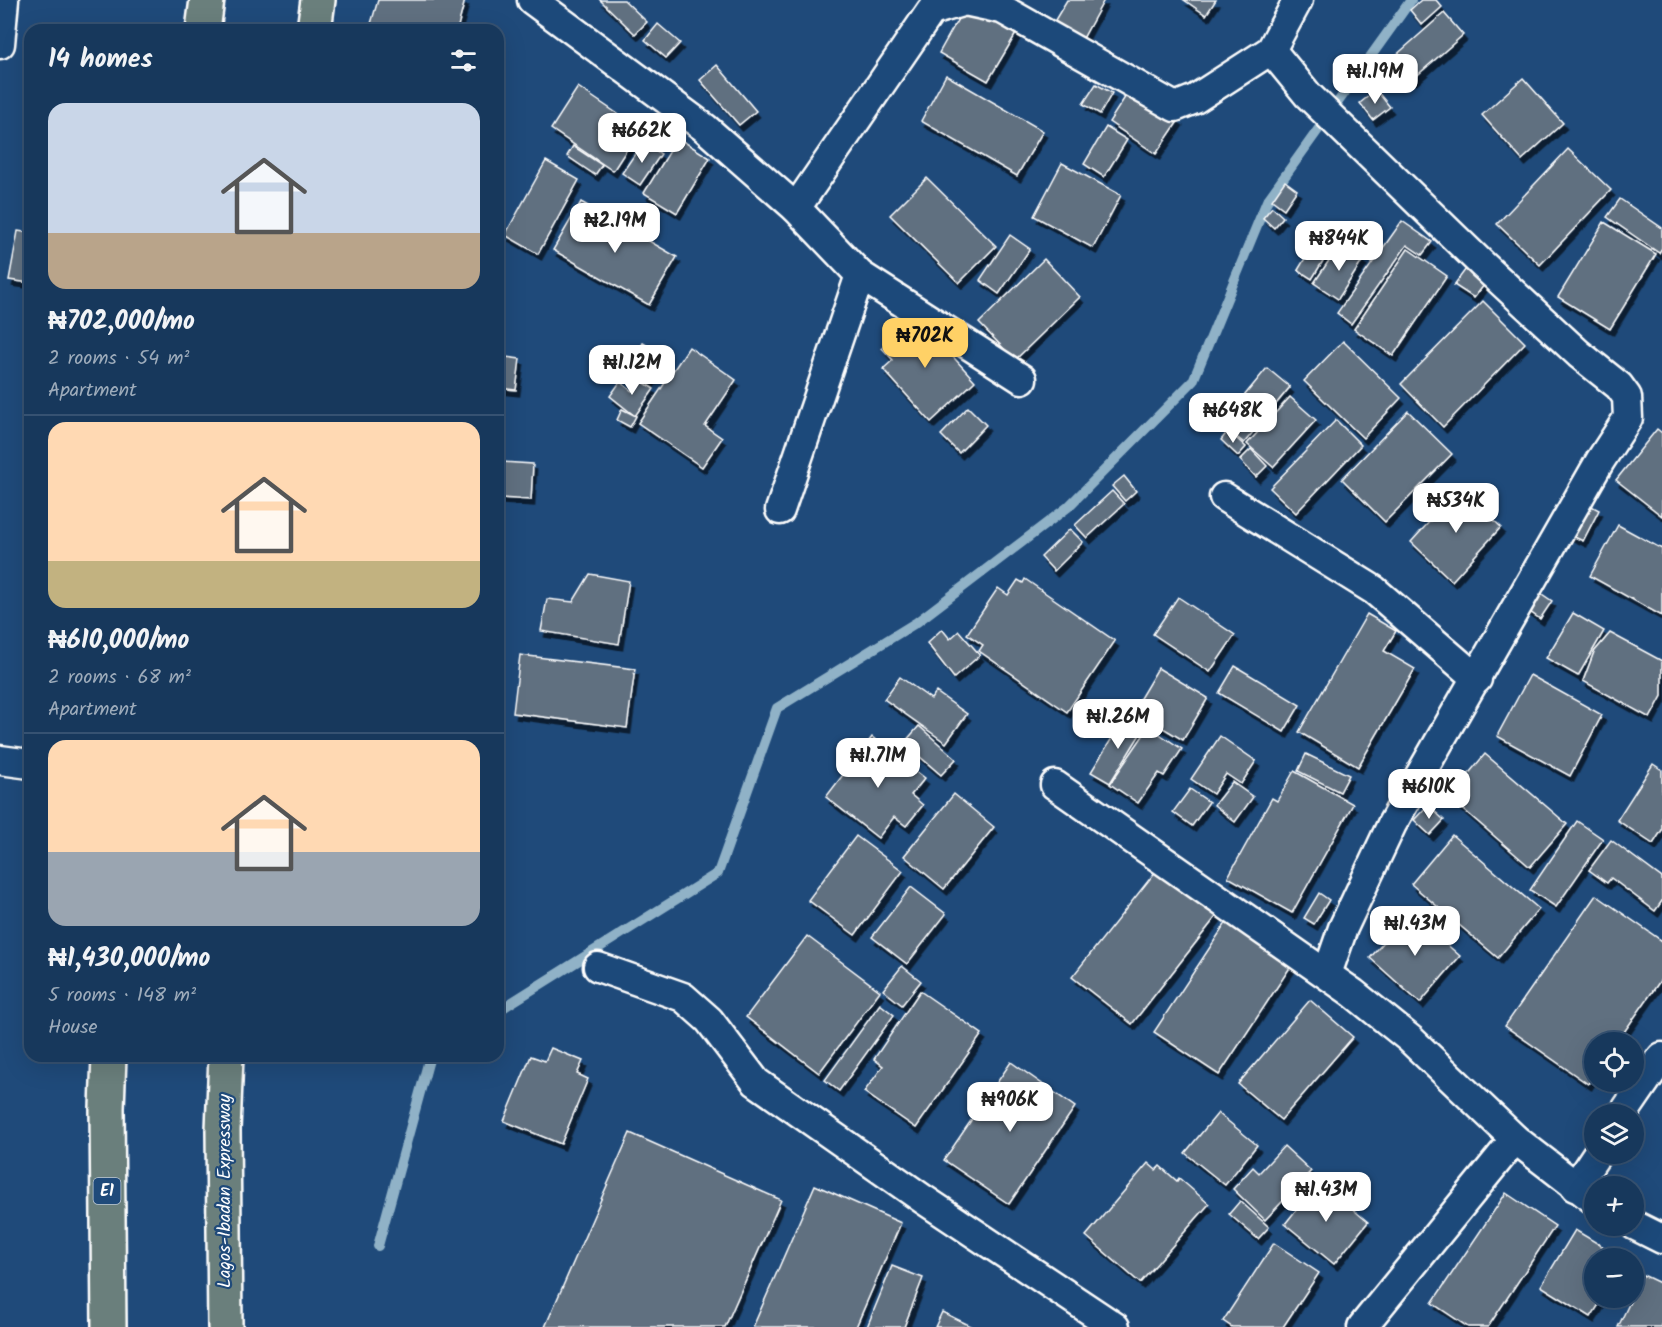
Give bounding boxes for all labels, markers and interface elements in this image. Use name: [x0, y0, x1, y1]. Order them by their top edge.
text: 14 homes: [48, 39, 153, 81]
icon: filters: [447, 44, 480, 77]
pin: ₦1.19M: [1326, 54, 1424, 105]
text: ₦1.19M: [1347, 57, 1403, 89]
pin: ₦662K: [600, 113, 684, 164]
text: ₦662K: [612, 116, 672, 148]
icon: home: [210, 142, 318, 250]
pin: ₦2.19M: [566, 203, 664, 254]
text: ₦2.19M: [584, 206, 646, 238]
pin: ₦844K: [1297, 221, 1381, 272]
text: ₦844K: [1309, 224, 1369, 256]
text: ₦702,000/mo: [48, 301, 195, 343]
pin: ₦702K: [883, 318, 967, 369]
text: ₦702K: [896, 321, 954, 353]
text: 2 rooms · 54 m²: [48, 343, 189, 375]
pin: ₦1.12M: [583, 345, 681, 396]
text: ₦1.12M: [603, 348, 661, 380]
text: Apartment: [48, 375, 137, 407]
pin: ₦648K: [1191, 393, 1275, 444]
text: ₦648K: [1203, 396, 1263, 428]
icon: home: [210, 461, 318, 569]
pin: ₦534K: [1414, 483, 1498, 534]
text: ₦534K: [1427, 486, 1485, 518]
text: ₦610,000/mo: [48, 620, 189, 662]
text: 2 rooms · 68 m²: [48, 662, 191, 694]
text: Apartment: [48, 694, 137, 726]
pin: ₦1.26M: [1069, 699, 1167, 750]
text: ₦1.26M: [1087, 702, 1149, 734]
pin: ₦1.71M: [829, 738, 927, 789]
text: ₦1.71M: [850, 741, 906, 773]
pin: ₦610K: [1387, 769, 1471, 820]
text: ₦610K: [1402, 772, 1456, 804]
icon: home: [210, 779, 318, 887]
pin: ₦1.43M: [1366, 906, 1464, 957]
text: ₦1.43M: [1384, 909, 1446, 941]
text: ₦1,430,000/mo: [48, 938, 210, 980]
text: 5 rooms · 148 m²: [48, 980, 196, 1012]
text: House: [48, 1012, 98, 1044]
map controls: [1584, 1032, 1644, 1308]
button: locate: [1584, 1032, 1644, 1092]
pin: ₦906K: [968, 1082, 1052, 1133]
text: ₦906K: [981, 1085, 1039, 1117]
street label: Lagos-Ibadan Expressway: [211, 1094, 240, 1288]
button: layers: [1584, 1104, 1644, 1164]
pin: ₦1.43M: [1277, 1172, 1375, 1223]
text: ₦1.43M: [1295, 1175, 1357, 1207]
button: +: [1584, 1176, 1644, 1236]
road number: E1: [94, 1178, 120, 1204]
button: −: [1584, 1248, 1644, 1308]

